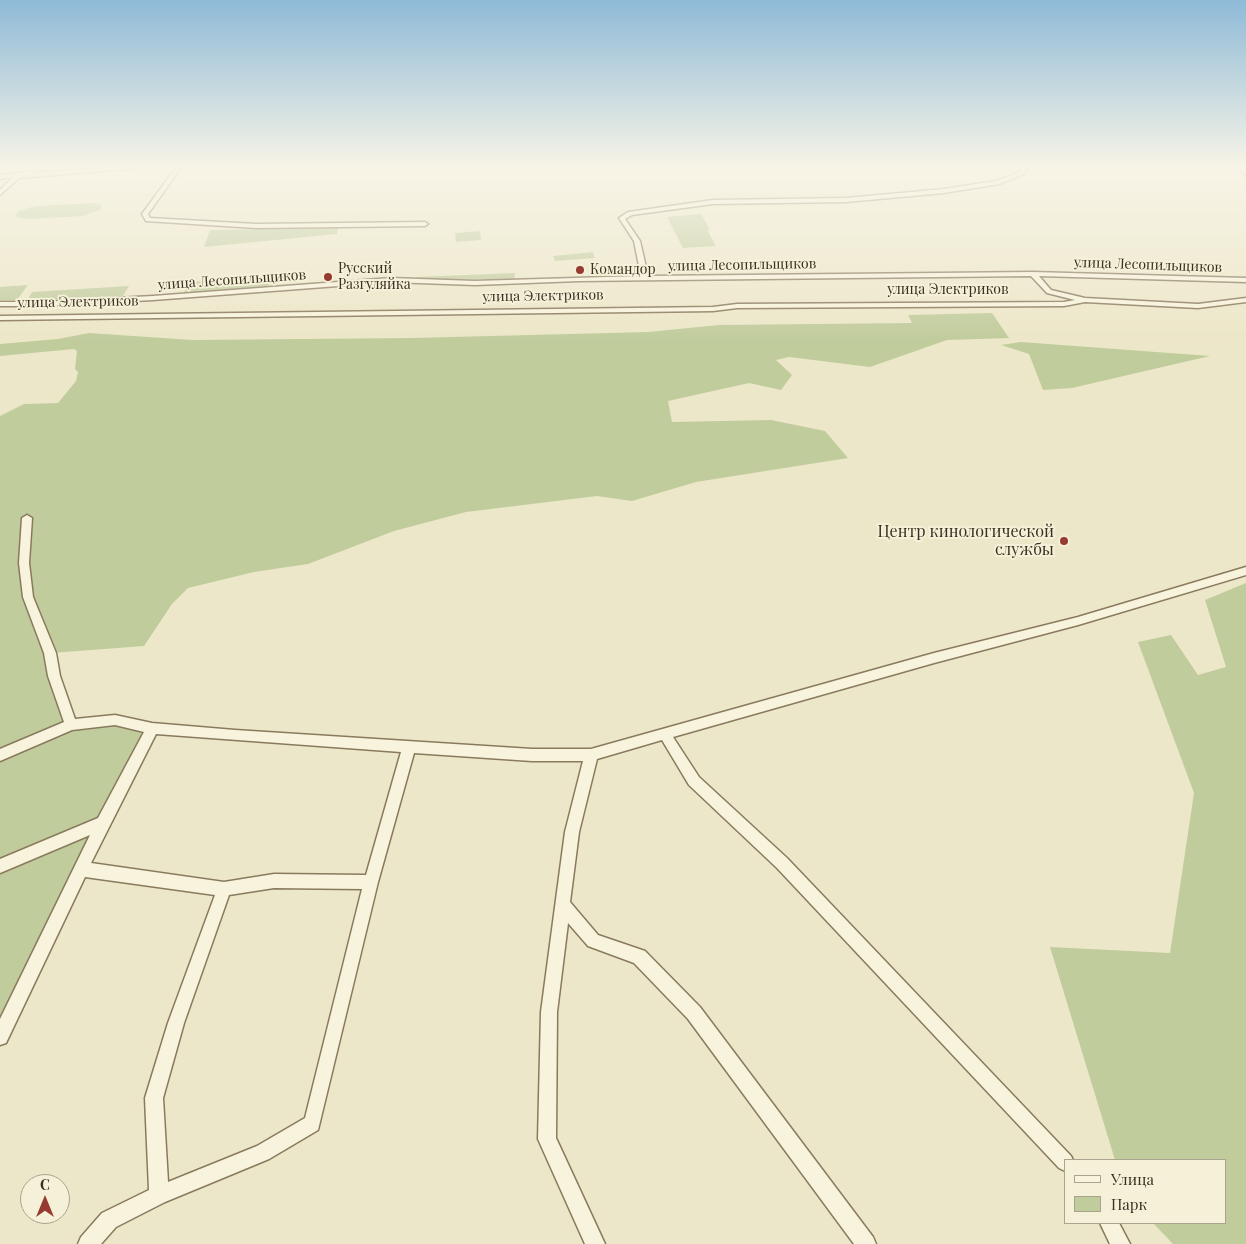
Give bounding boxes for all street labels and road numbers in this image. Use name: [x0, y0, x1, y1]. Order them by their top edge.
street label: улица Лесопильщиков: [1074, 254, 1222, 276]
street label: улица Лесопильщиков: [668, 255, 816, 275]
street label: улица Лесопильщиков: [157, 266, 307, 294]
street label: улица Электриков: [887, 282, 1009, 298]
street label: улица Электриков: [482, 287, 604, 305]
street label: улица Электриков: [17, 293, 139, 311]

